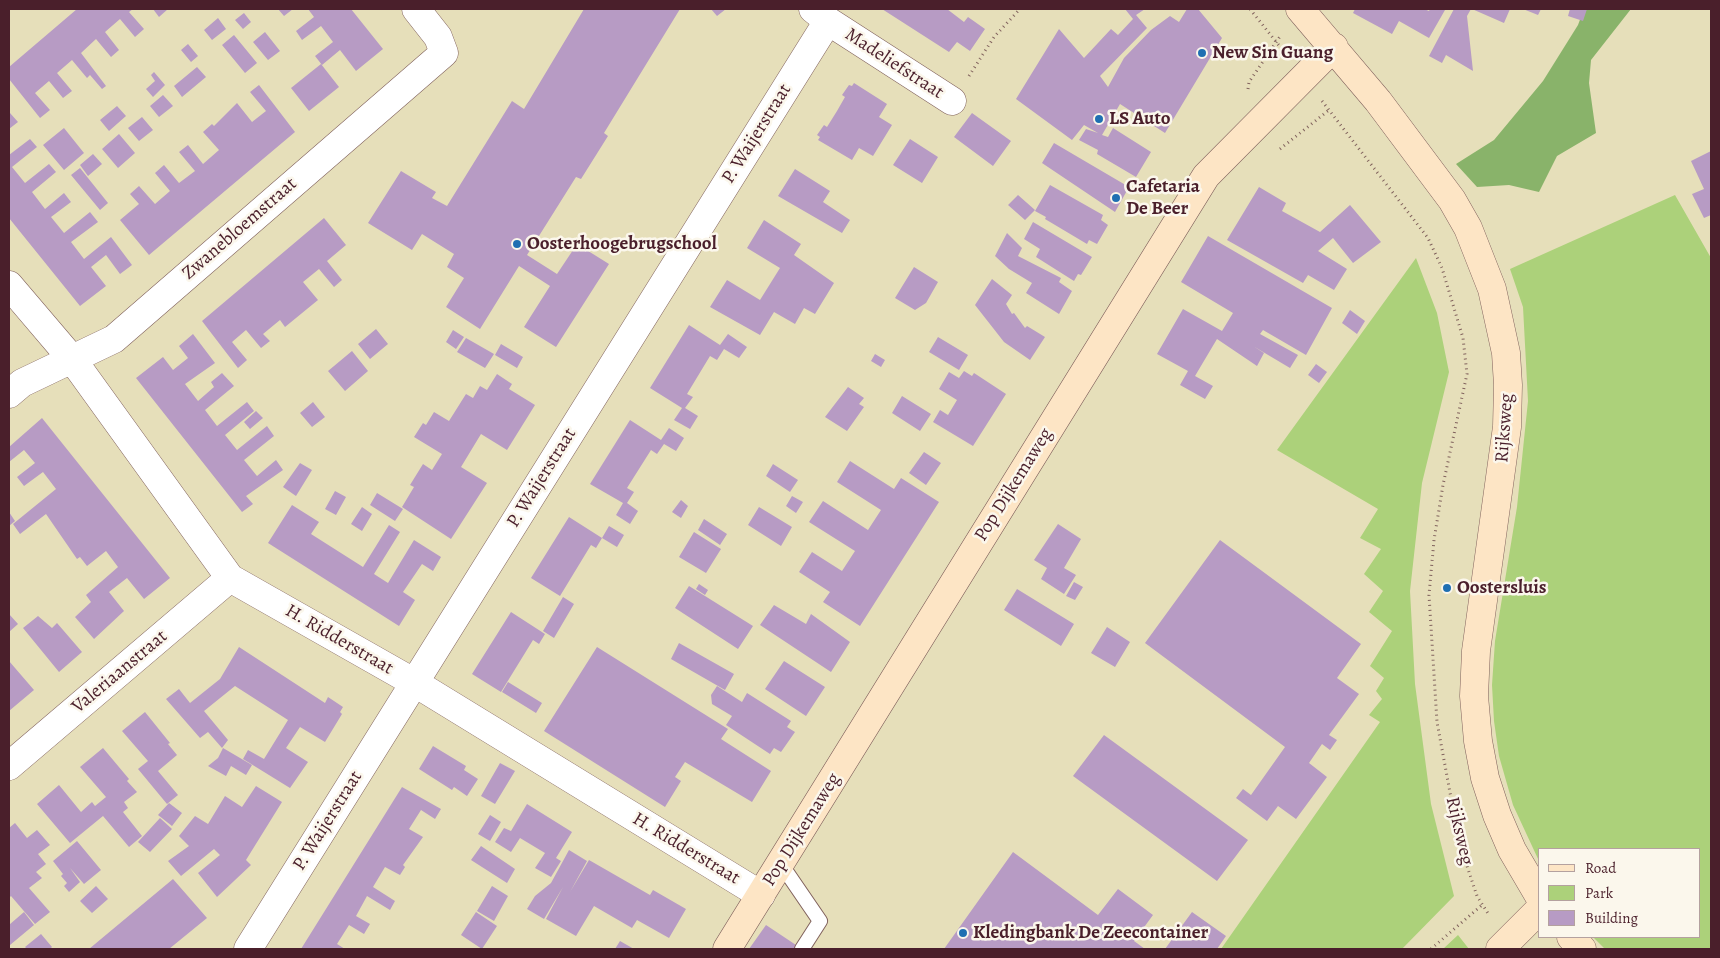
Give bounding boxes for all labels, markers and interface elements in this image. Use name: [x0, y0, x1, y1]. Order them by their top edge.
street label: Madeliefstraat: [840, 24, 948, 104]
place label: New Sin Guang: [1212, 42, 1333, 64]
marker: New Sin Guang: [1196, 47, 1208, 59]
street label: P. Waijerstraat: [717, 80, 797, 188]
place label: LS Auto: [1109, 108, 1171, 130]
marker: LS Auto: [1093, 113, 1105, 125]
street label: Zwanebloemstraat: [178, 173, 302, 285]
place label: Cafetaria De Beer: [1126, 176, 1200, 220]
marker: Cafetaria De Beer: [1110, 192, 1122, 204]
place label: Oosterhoogebrugschool: [527, 233, 717, 255]
marker: Oosterhoogebrugschool: [511, 238, 523, 250]
street label: Rijksweg: [1491, 393, 1519, 463]
street label: P. Waijerstraat: [502, 424, 582, 532]
street label: Pop Dijkemaweg: [970, 424, 1058, 546]
place label: Oostersluis: [1457, 577, 1547, 599]
marker: Oostersluis: [1441, 582, 1453, 594]
street label: H. Ridderstraat: [281, 600, 397, 680]
street label: Valeriaanstraat: [68, 625, 172, 719]
street label: P. Waijerstraat: [288, 767, 368, 875]
street label: Pop Dijkemaweg: [758, 769, 846, 891]
street label: Rijksweg: [1440, 795, 1478, 867]
street label: H. Ridderstraat: [628, 808, 744, 890]
legend: [1538, 848, 1700, 938]
text: Road: [1585, 858, 1616, 878]
text: Park: [1585, 883, 1613, 903]
text: Building: [1585, 908, 1638, 928]
place label: Kledingbank De Zeecontainer: [973, 922, 1208, 944]
marker: Kledingbank De Zeecontainer: [957, 927, 969, 939]

